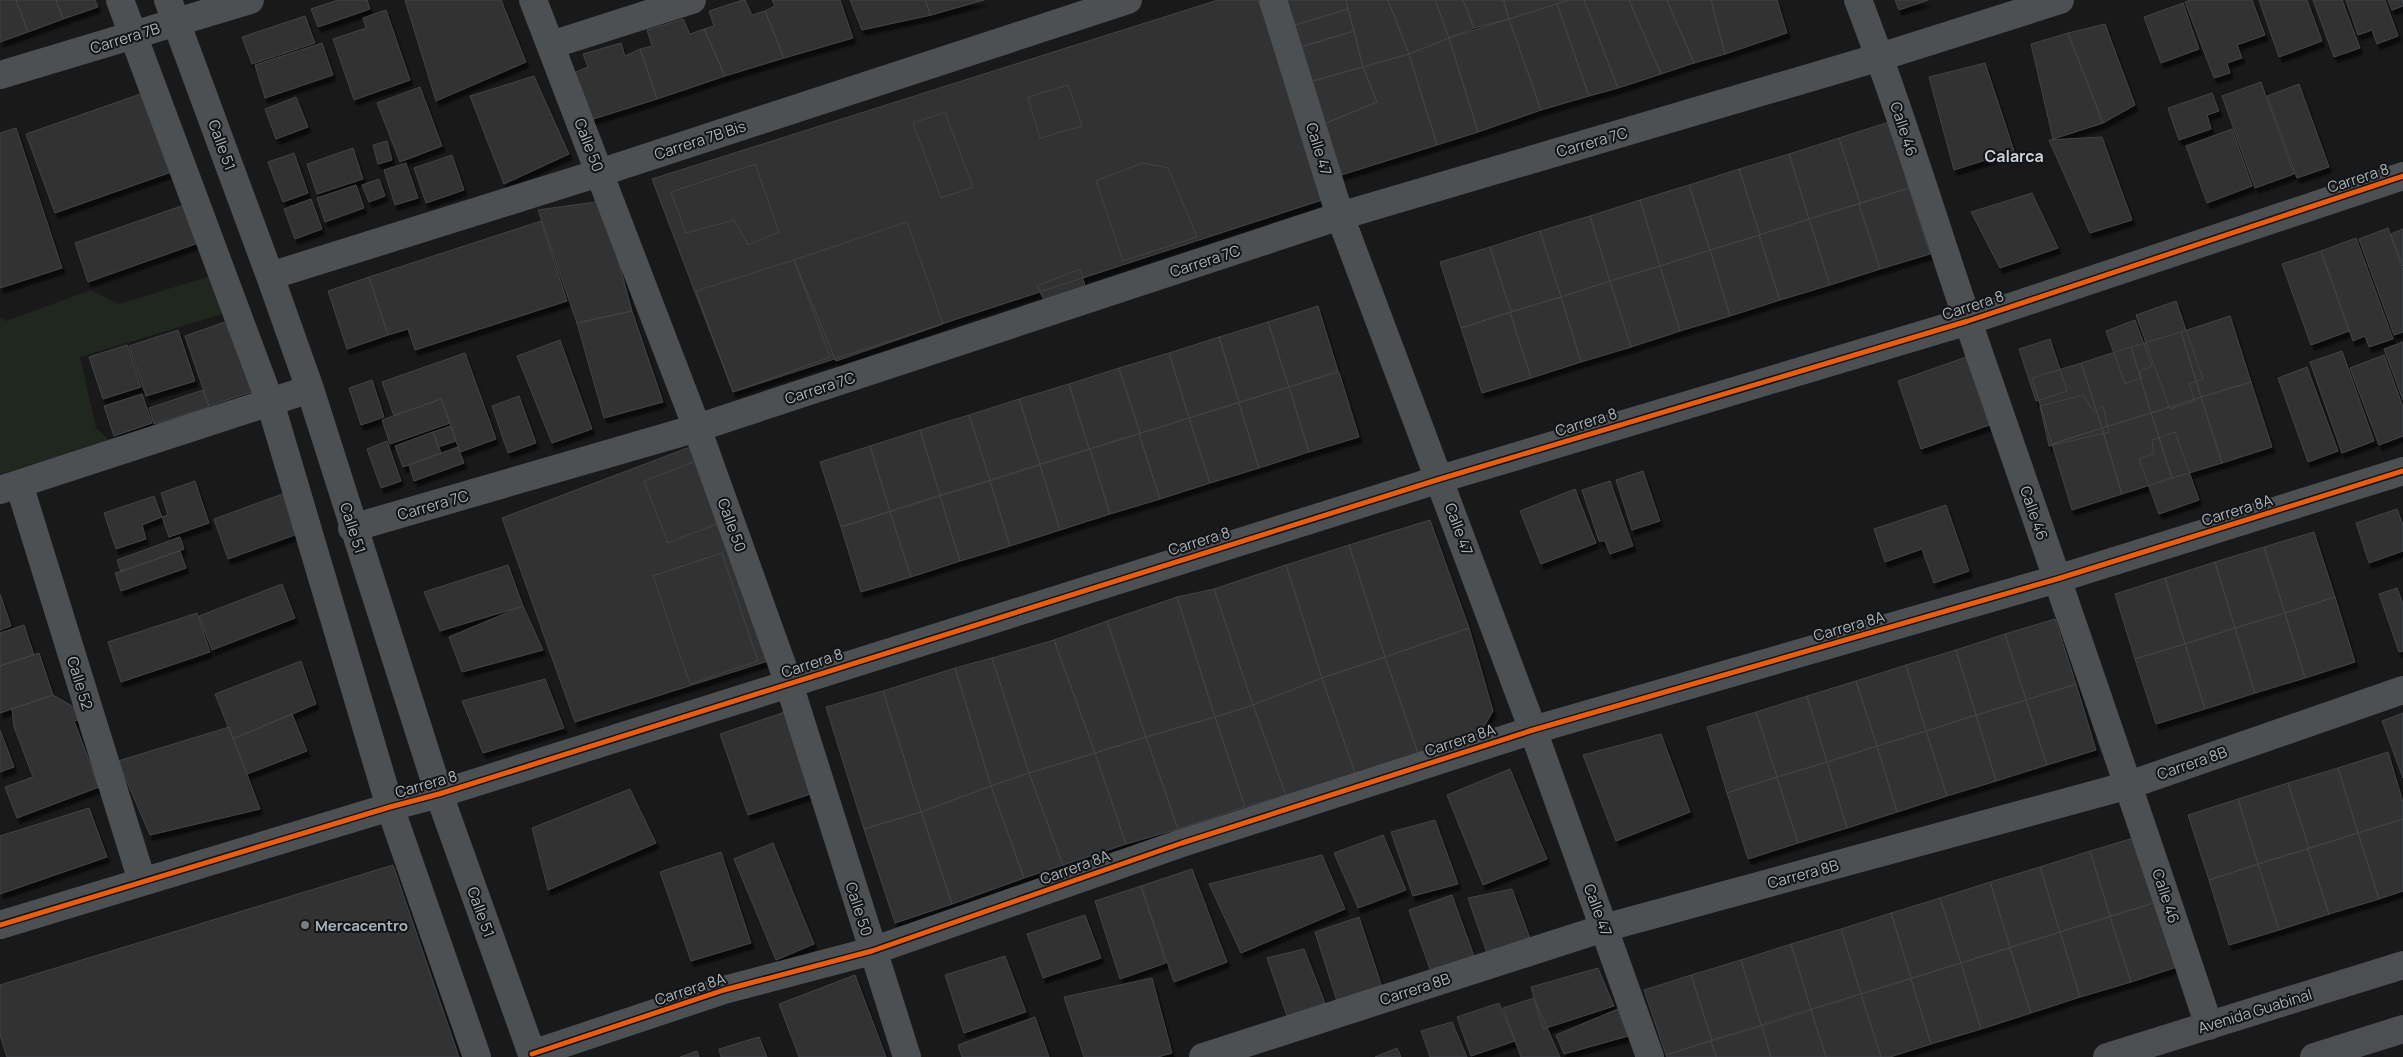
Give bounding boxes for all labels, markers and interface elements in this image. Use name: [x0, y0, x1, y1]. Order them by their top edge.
street label: Carrera 7B: [88, 17, 162, 59]
street label: Calle 46: [1885, 99, 1923, 159]
street label: Calle 50: [569, 115, 609, 175]
street label: Carrera 7B Bis: [651, 115, 749, 165]
street label: Calle 51: [203, 117, 241, 173]
street label: Calle 47: [1301, 120, 1337, 178]
street label: Carrera 7C: [1554, 122, 1630, 162]
district label: Calarca: [1984, 145, 2044, 167]
street label: Carrera 8: [2324, 158, 2392, 198]
street label: Carrera 7C: [1167, 240, 1243, 282]
street label: Carrera 8: [1939, 285, 2007, 325]
street label: Carrera 7C: [782, 367, 858, 409]
street label: Carrera 8: [1552, 403, 1620, 441]
street label: Calle 46: [2015, 483, 2053, 543]
street label: Carrera 7C: [395, 485, 471, 525]
street label: Carrera 8A: [2199, 489, 2276, 531]
street label: Calle 50: [713, 495, 751, 555]
street label: Calle 51: [335, 500, 371, 556]
street label: Calle 47: [1440, 500, 1478, 558]
street label: Carrera 8: [1165, 522, 1233, 560]
street label: Carrera 8A: [1811, 606, 1888, 646]
street label: Carrera 8: [778, 643, 846, 683]
street label: Calle 52: [62, 654, 98, 712]
street label: Carrera 8A: [1422, 719, 1498, 761]
street label: Carrera 8B: [2154, 741, 2230, 785]
street label: Carrera 8: [393, 765, 459, 803]
street label: Carrera 8A: [1037, 844, 1113, 889]
street label: Carrera 8B: [1765, 854, 1841, 894]
street label: Calle 46: [2147, 866, 2185, 926]
street label: Calle 50: [840, 879, 878, 939]
street label: Calle 47: [1579, 881, 1617, 939]
street label: Calle 51: [462, 884, 500, 940]
place label: Mercacentro: [315, 915, 408, 936]
marker: Mercacentro: [299, 919, 311, 931]
street label: Carrera 8A: [652, 968, 728, 1010]
street label: Carrera 8B: [1377, 968, 1453, 1010]
street label: Avenida Guabinal: [2195, 984, 2315, 1038]

